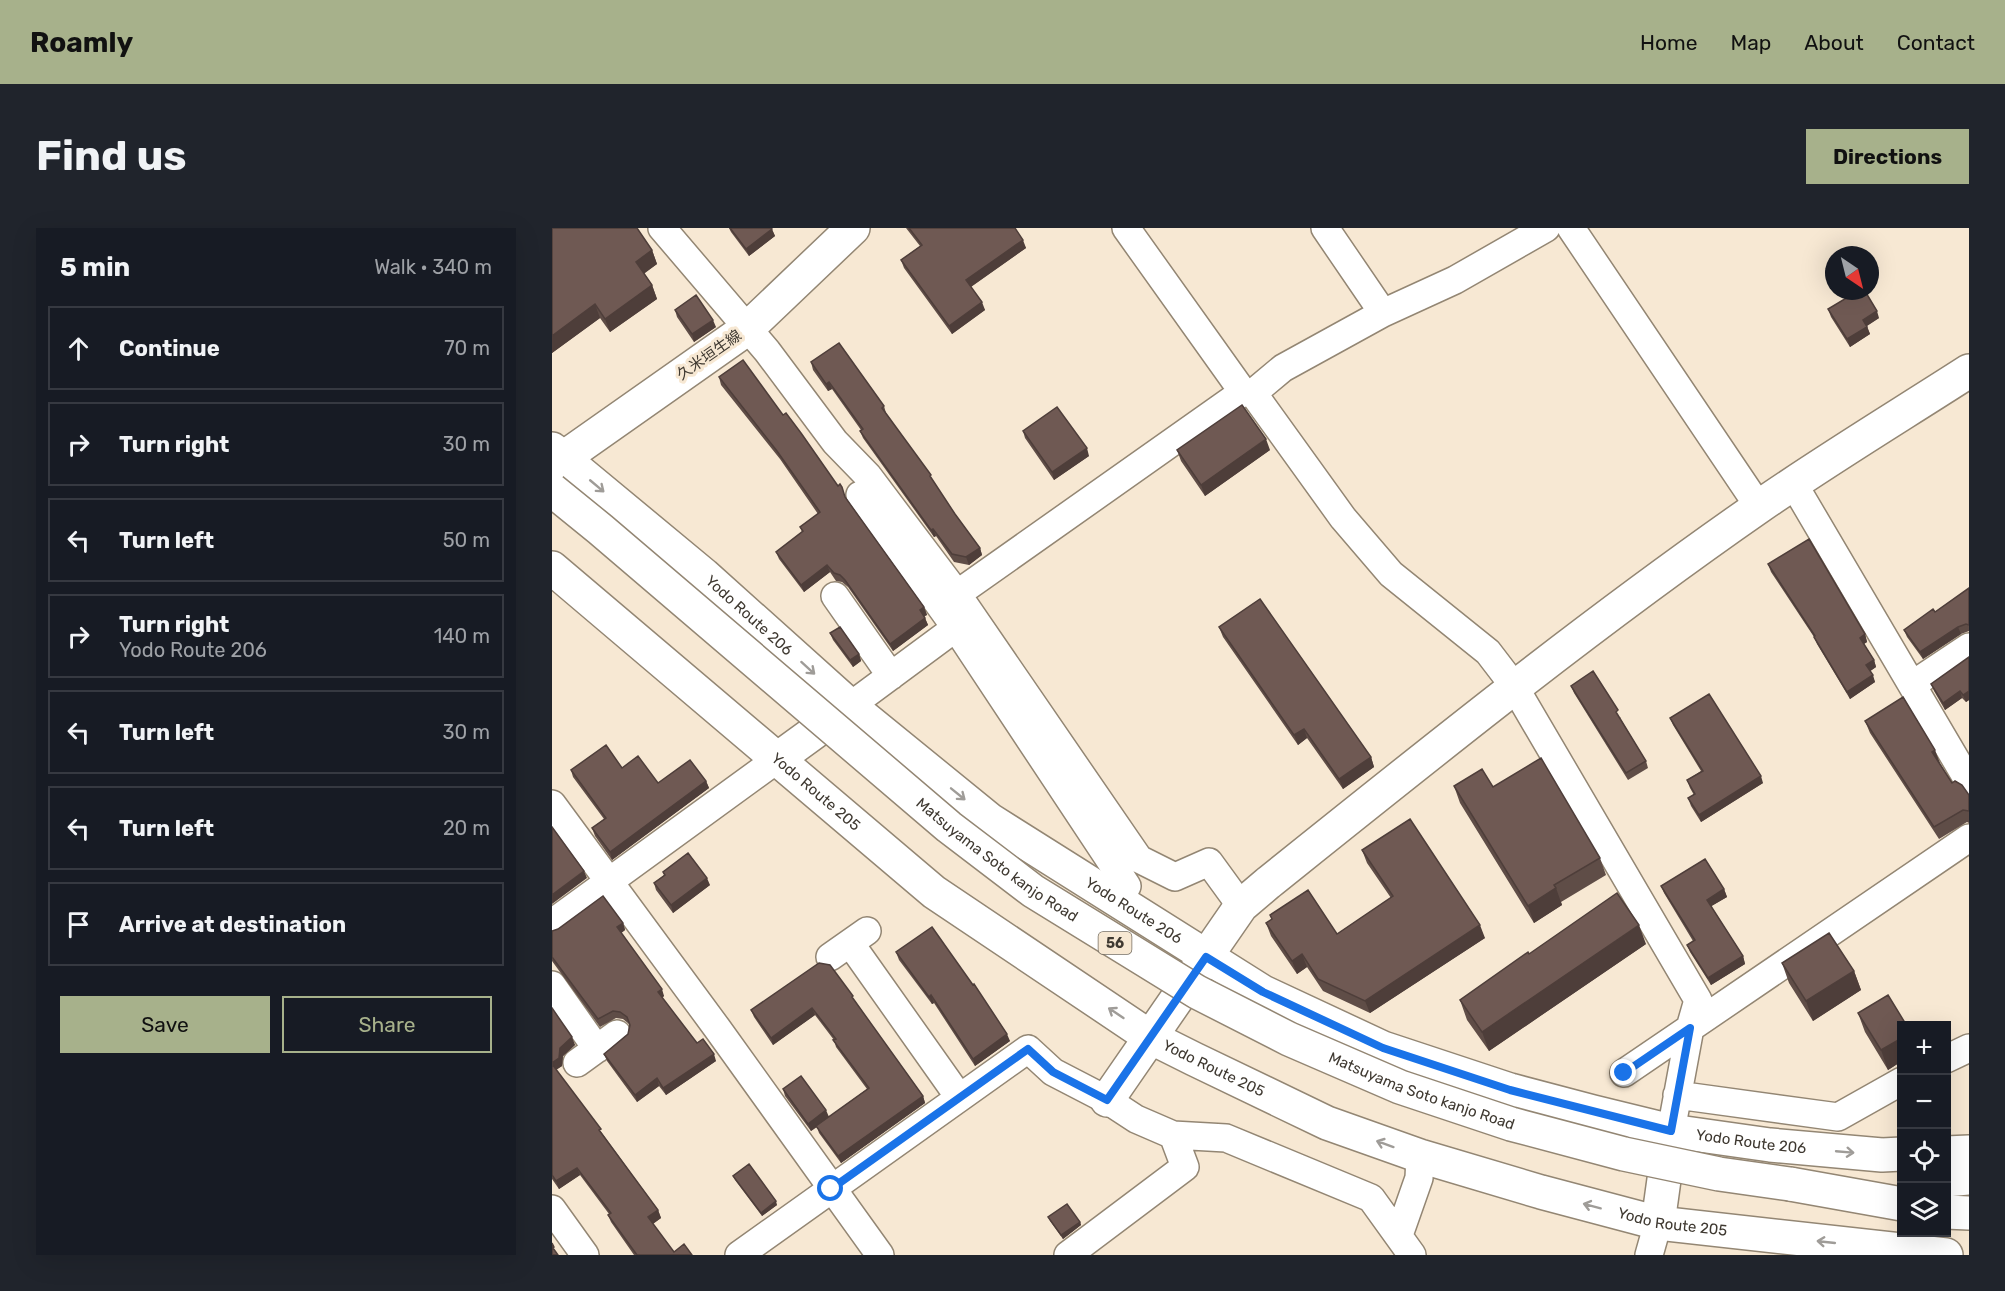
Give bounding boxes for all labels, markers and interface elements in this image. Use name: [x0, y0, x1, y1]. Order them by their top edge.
text: Roamly: [30, 26, 133, 59]
text: Home: [1640, 30, 1697, 55]
text: Map: [1730, 30, 1771, 55]
text: About: [1804, 30, 1864, 55]
text: Contact: [1897, 30, 1975, 55]
button: Directions: [1806, 129, 1969, 184]
text: Find us: [36, 131, 187, 181]
north arrow: [1825, 246, 1879, 300]
text: 5 min: [60, 252, 130, 283]
text: Walk · 340 m: [374, 255, 492, 279]
street label: 久米垣生線: [673, 326, 745, 384]
icon: ahead: [62, 332, 95, 365]
text: Continue: [119, 335, 220, 362]
text: 70 m: [444, 336, 490, 360]
icon: right: [62, 428, 95, 461]
text: Turn right: [119, 431, 229, 458]
text: 30 m: [443, 432, 490, 456]
one-way arrow: [589, 479, 604, 493]
icon: left: [62, 524, 95, 557]
text: Turn left: [119, 527, 214, 554]
text: 50 m: [443, 528, 490, 552]
street label: Yodo Route 206: [702, 572, 796, 659]
text: Turn right: [119, 611, 229, 638]
icon: right: [62, 620, 95, 653]
text: 140 m: [434, 624, 490, 648]
text: Yodo Route 206: [119, 638, 267, 662]
one-way arrow: [800, 661, 815, 675]
icon: left: [62, 716, 95, 749]
text: Turn left: [119, 719, 214, 746]
text: 30 m: [443, 720, 490, 744]
street label: Yodo Route 205: [768, 749, 864, 835]
one-way arrow: [949, 787, 965, 800]
street label: Matsuyama Soto kanjo Road: [913, 794, 1081, 925]
icon: left: [62, 812, 95, 845]
text: Turn left: [119, 815, 214, 842]
text: 20 m: [443, 816, 490, 840]
street label: Yodo Route 206: [1082, 873, 1186, 948]
icon: arrive: [62, 908, 95, 941]
text: Arrive at destination: [119, 911, 346, 938]
road number: 56: [1098, 932, 1132, 954]
button: Save: [60, 996, 270, 1053]
button: Share: [282, 996, 492, 1053]
one-way arrow: [1107, 1007, 1124, 1020]
map controls: [1897, 1021, 1951, 1237]
button: +: [1897, 1021, 1951, 1075]
street label: Yodo Route 205: [1160, 1036, 1268, 1101]
street label: Matsuyama Soto kanjo Road: [1326, 1048, 1517, 1134]
route end: [1610, 1059, 1636, 1085]
button: −: [1897, 1075, 1951, 1129]
street label: Yodo Route 206: [1695, 1126, 1807, 1157]
button: locate: [1897, 1129, 1951, 1183]
one-way arrow: [1376, 1137, 1395, 1148]
one-way arrow: [1834, 1147, 1854, 1158]
route start: [817, 1175, 843, 1201]
button: layers: [1897, 1183, 1951, 1237]
one-way arrow: [1583, 1199, 1602, 1211]
street label: Yodo Route 205: [1616, 1204, 1728, 1240]
one-way arrow: [1816, 1236, 1836, 1247]

